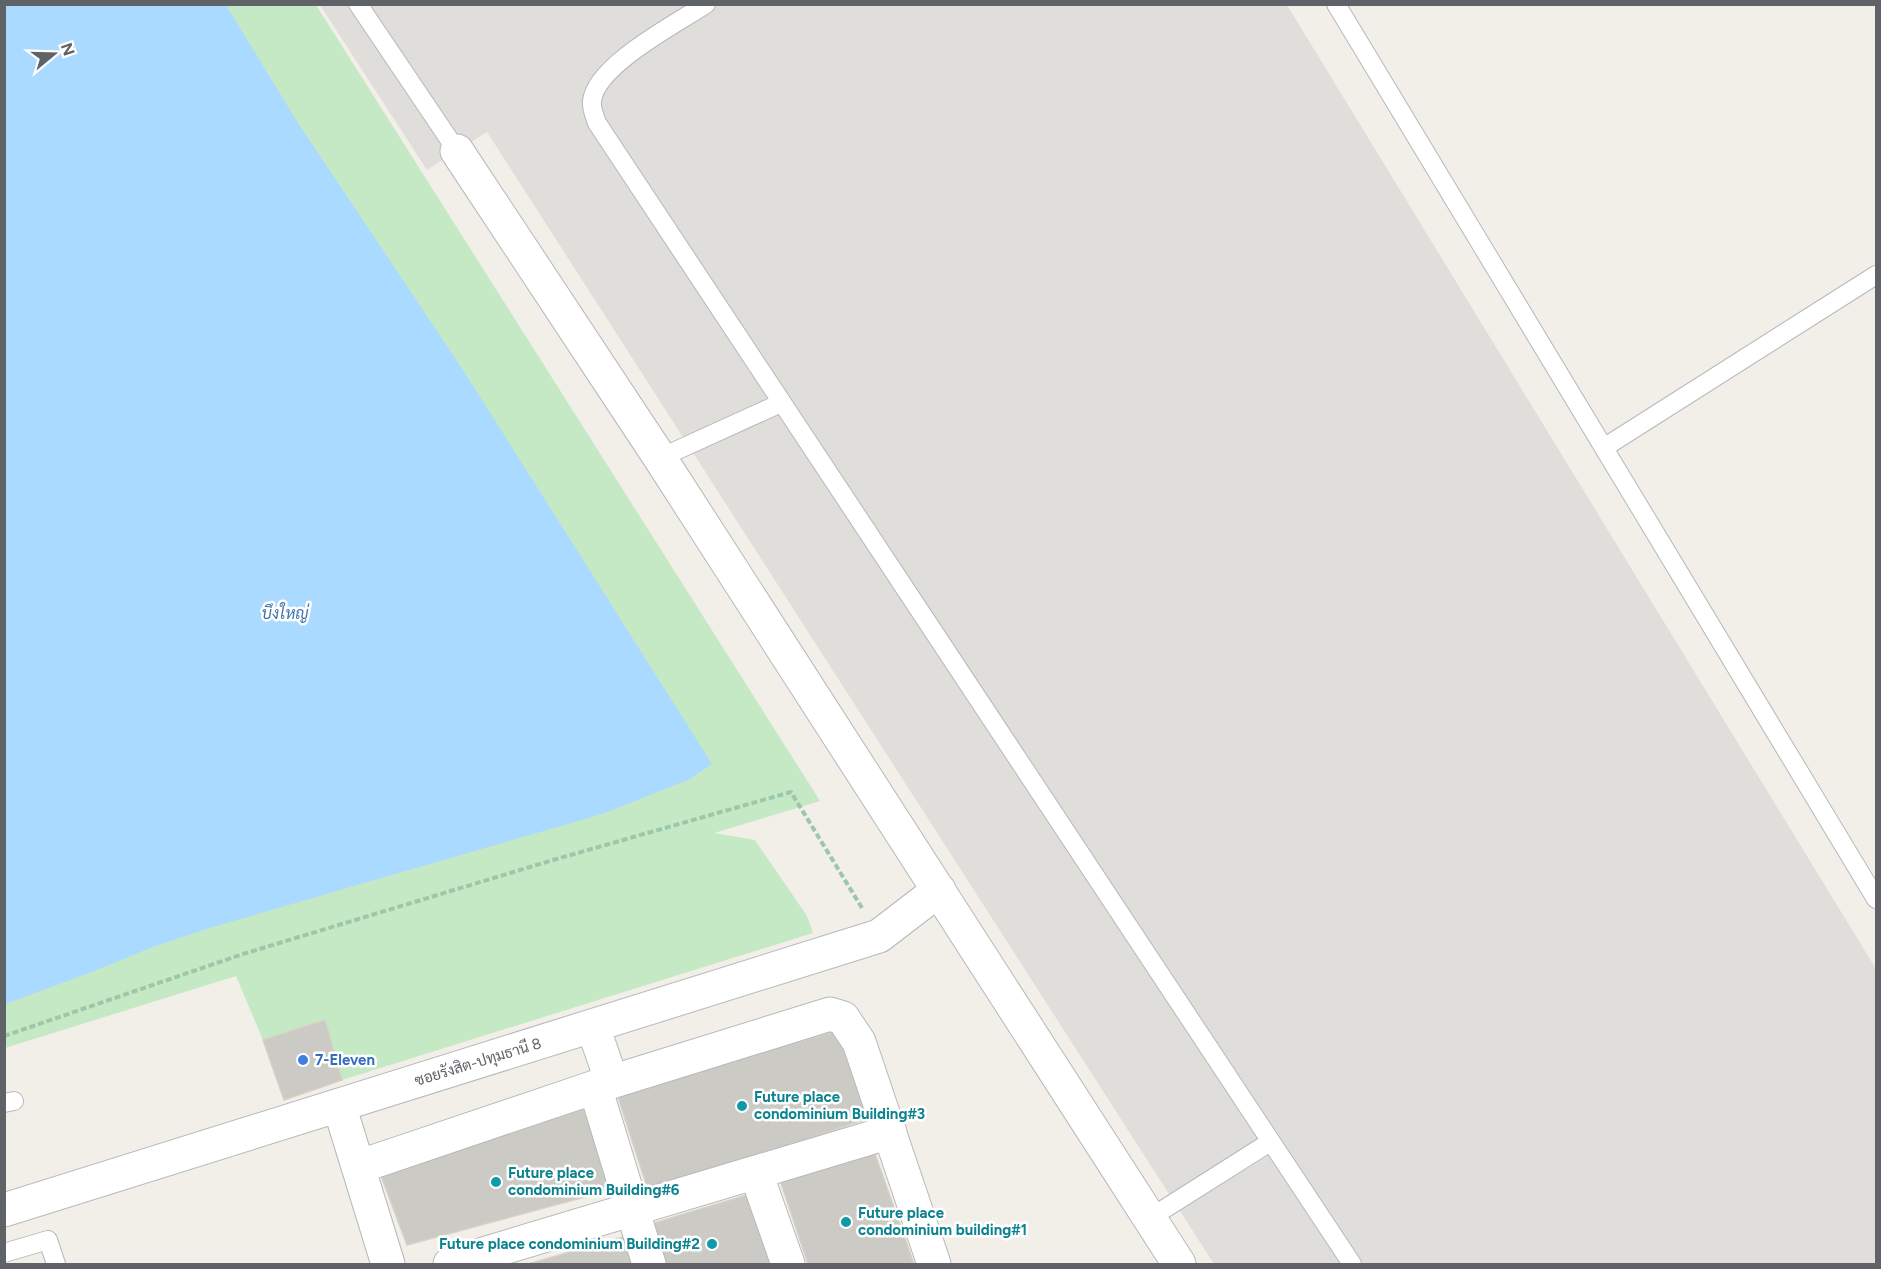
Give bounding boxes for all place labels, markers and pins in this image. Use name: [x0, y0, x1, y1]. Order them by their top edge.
place label: 7-Eleven: [315, 1051, 375, 1069]
marker: 7-Eleven: [296, 1053, 310, 1067]
place label: Future place condominium Building#3: [754, 1088, 925, 1123]
marker: Future place condominium Building#3: [735, 1099, 749, 1113]
place label: Future place condominium Building#6: [508, 1164, 680, 1199]
marker: Future place condominium Building#6: [489, 1175, 503, 1189]
place label: Future place condominium building#1: [858, 1204, 1027, 1239]
marker: Future place condominium building#1: [839, 1215, 853, 1229]
place label: Future place condominium Building#2: [439, 1235, 700, 1253]
marker: Future place condominium Building#2: [705, 1237, 719, 1251]

